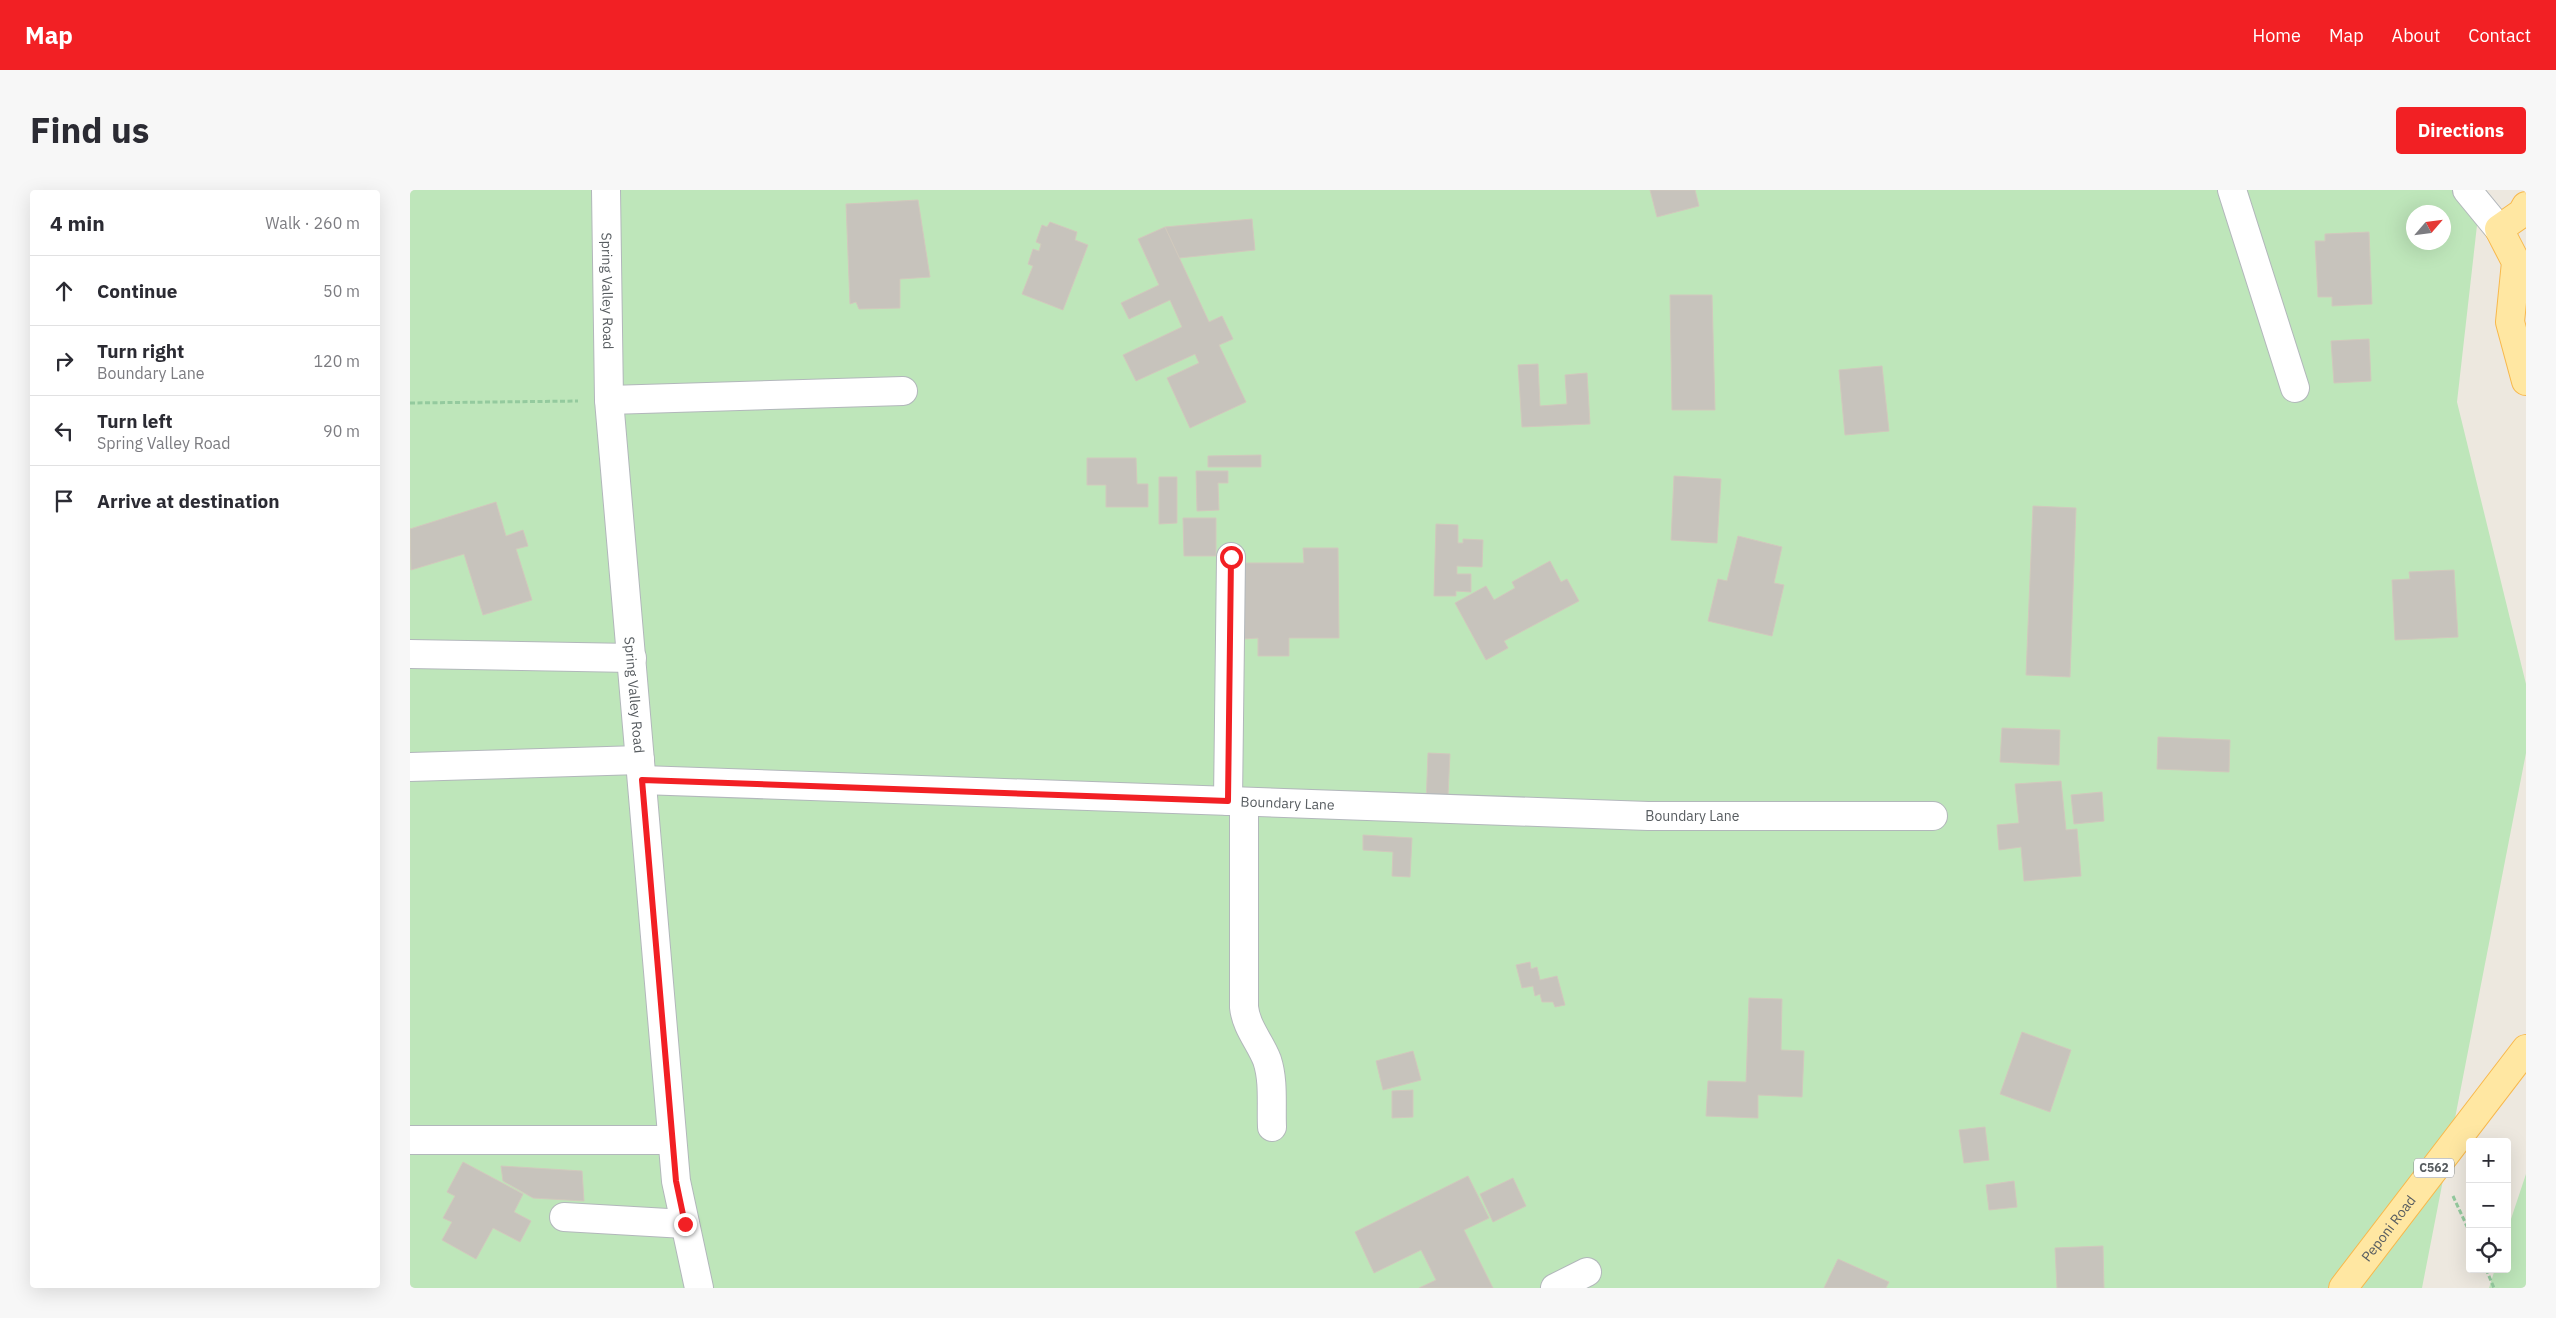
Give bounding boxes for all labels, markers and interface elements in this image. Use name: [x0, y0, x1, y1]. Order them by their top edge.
text: Map: [25, 19, 73, 51]
text: Home: [2253, 24, 2301, 47]
text: Map: [2329, 24, 2364, 47]
text: About: [2392, 24, 2440, 47]
text: Contact: [2468, 24, 2531, 47]
text: Find us: [30, 107, 149, 153]
button: Directions: [2396, 107, 2526, 154]
north arrow: [2406, 205, 2451, 250]
text: 4 min: [50, 209, 105, 237]
text: Walk · 260 m: [265, 213, 360, 233]
street label: Spring Valley Road: [598, 232, 617, 350]
icon: ahead: [50, 277, 78, 305]
text: Continue: [97, 279, 177, 303]
text: 50 m: [323, 281, 360, 301]
text: Turn right: [97, 339, 184, 363]
icon: right: [50, 347, 78, 375]
text: 120 m: [313, 351, 360, 371]
text: Boundary Lane: [97, 363, 205, 383]
text: Turn left: [97, 409, 173, 433]
icon: left: [50, 417, 78, 445]
text: 90 m: [323, 421, 360, 441]
text: Spring Valley Road: [97, 433, 230, 453]
icon: arrive: [50, 487, 78, 515]
text: Arrive at destination: [97, 489, 280, 513]
route start: [1220, 546, 1243, 569]
street label: Spring Valley Road: [620, 636, 648, 754]
street label: Boundary Lane: [1240, 792, 1335, 814]
street label: Boundary Lane: [1645, 807, 1740, 825]
map controls: [2466, 1138, 2511, 1273]
button: +: [2466, 1138, 2511, 1183]
road number: C562: [2414, 1158, 2454, 1178]
button: −: [2466, 1183, 2511, 1228]
street label: Peponi Road: [2357, 1192, 2420, 1265]
route end: [674, 1213, 697, 1236]
button: locate: [2466, 1228, 2511, 1273]

